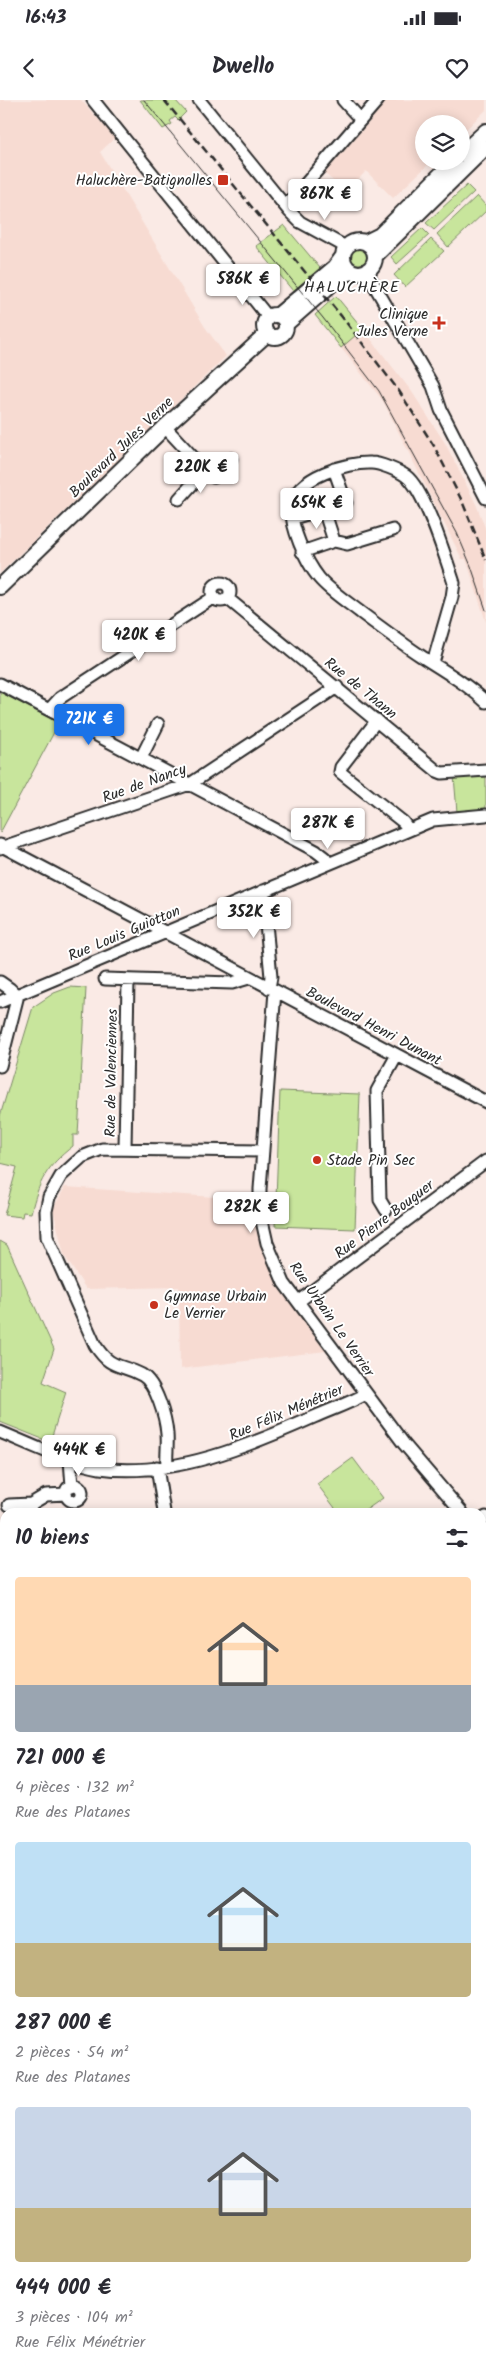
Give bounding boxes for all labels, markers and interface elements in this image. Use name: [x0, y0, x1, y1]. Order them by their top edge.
text: 16:43: [25, 3, 66, 33]
text: Dwello: [212, 50, 274, 85]
icon: back: [15, 54, 43, 82]
icon: heart: [443, 54, 471, 82]
map controls: [415, 115, 470, 170]
button: layers: [415, 115, 470, 170]
place label: Haluchère-Batignolles: [76, 169, 213, 193]
marker: Haluchère-Batignolles: [216, 173, 230, 187]
pin: 867K €: [284, 178, 366, 221]
text: 867K €: [299, 182, 351, 207]
pin: 586K €: [202, 264, 284, 306]
text: 586K €: [217, 267, 269, 292]
district label: HALUCHÈRE: [304, 275, 400, 300]
place label: Clinique Jules Verne: [356, 303, 428, 344]
marker: Clinique Jules Verne: [432, 316, 446, 330]
street label: Boulevard Jules Verne: [64, 391, 180, 504]
pin: 220K €: [160, 452, 242, 494]
text: 220K €: [175, 455, 227, 480]
pin: 654K €: [276, 488, 358, 530]
text: 654K €: [291, 491, 343, 516]
pin: 420K €: [98, 620, 180, 662]
text: 420K €: [113, 623, 165, 648]
street label: Rue de Thann: [319, 652, 402, 726]
pin: 721K €: [48, 704, 130, 746]
text: 721K €: [65, 707, 113, 732]
street label: Rue de Nancy: [99, 757, 191, 810]
pin: 287K €: [287, 808, 369, 850]
text: 287K €: [302, 811, 354, 836]
pin: 352K €: [213, 896, 295, 939]
street label: Rue Louis Guiotton: [64, 899, 184, 968]
text: 352K €: [228, 900, 280, 925]
street label: Boulevard Henri Dunant: [301, 981, 446, 1073]
street label: Rue de Valenciennes: [99, 1008, 125, 1137]
place label: Stade Pin Sec: [327, 1149, 415, 1173]
marker: Stade Pin Sec: [311, 1154, 323, 1166]
street label: Rue Pierre Bouguer: [330, 1174, 440, 1265]
pin: 282K €: [210, 1192, 292, 1234]
text: 282K €: [224, 1195, 278, 1220]
street label: Rue Urbain Le Verrier: [282, 1257, 381, 1383]
place label: Gymnase Urbain Le Verrier: [164, 1285, 267, 1326]
marker: Gymnase Urbain Le Verrier: [148, 1299, 160, 1311]
street label: Rue Félix Ménétrier: [226, 1378, 348, 1448]
pin: 444K €: [38, 1434, 120, 1477]
text: 444K €: [53, 1438, 105, 1463]
text: 10 biens: [15, 1522, 89, 1555]
icon: filters: [443, 1524, 471, 1552]
icon: home: [198, 1609, 288, 1699]
text: 721 000 €: [15, 1742, 105, 1775]
text: 4 pièces · 132 m²: [15, 1775, 134, 1800]
text: Rue des Platanes: [15, 1800, 130, 1825]
icon: home: [198, 1874, 288, 1964]
text: 287 000 €: [15, 2007, 111, 2040]
text: 2 pièces · 54 m²: [15, 2040, 128, 2065]
text: Rue des Platanes: [15, 2065, 130, 2090]
icon: home: [198, 2139, 288, 2229]
text: 444 000 €: [15, 2272, 111, 2305]
text: 3 pièces · 104 m²: [15, 2305, 133, 2330]
text: Rue Félix Ménétrier: [15, 2330, 145, 2355]

